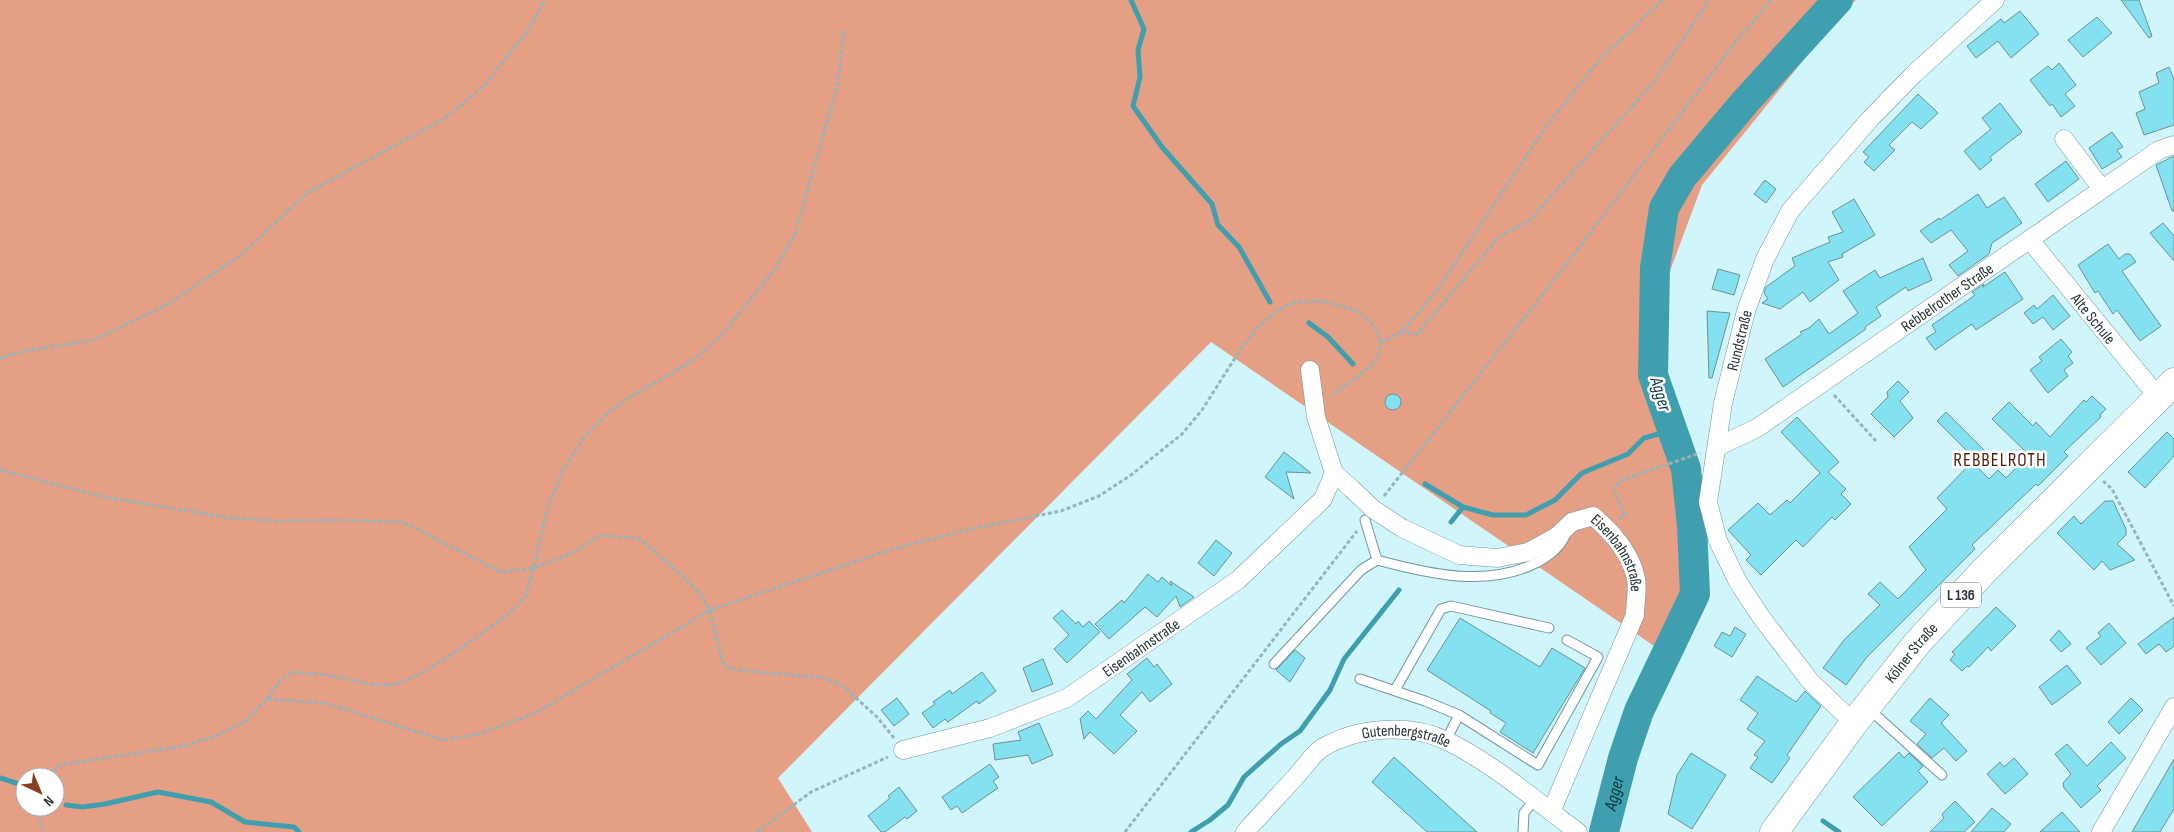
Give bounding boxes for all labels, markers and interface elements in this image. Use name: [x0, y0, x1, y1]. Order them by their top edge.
street label: Rebbelrother Straße: [1898, 259, 1997, 337]
street label: Alte Schule: [2066, 289, 2119, 349]
street label: Rundstraße: [1723, 308, 1757, 373]
water label: Agger: [1645, 374, 1676, 415]
district label: REBBELROTH: [1953, 449, 2047, 472]
street label: Eisenbahnstraße: [1586, 511, 1645, 592]
road number: L 136: [1941, 582, 1981, 608]
street label: Eisenbahnstraße: [1099, 615, 1184, 682]
street label: Kölner Straße: [1882, 619, 1942, 687]
street label: Gutenbergstraße: [1360, 722, 1454, 752]
north arrow: [15, 767, 65, 817]
water label: Agger: [1600, 773, 1629, 814]
text: N: [40, 792, 57, 810]

